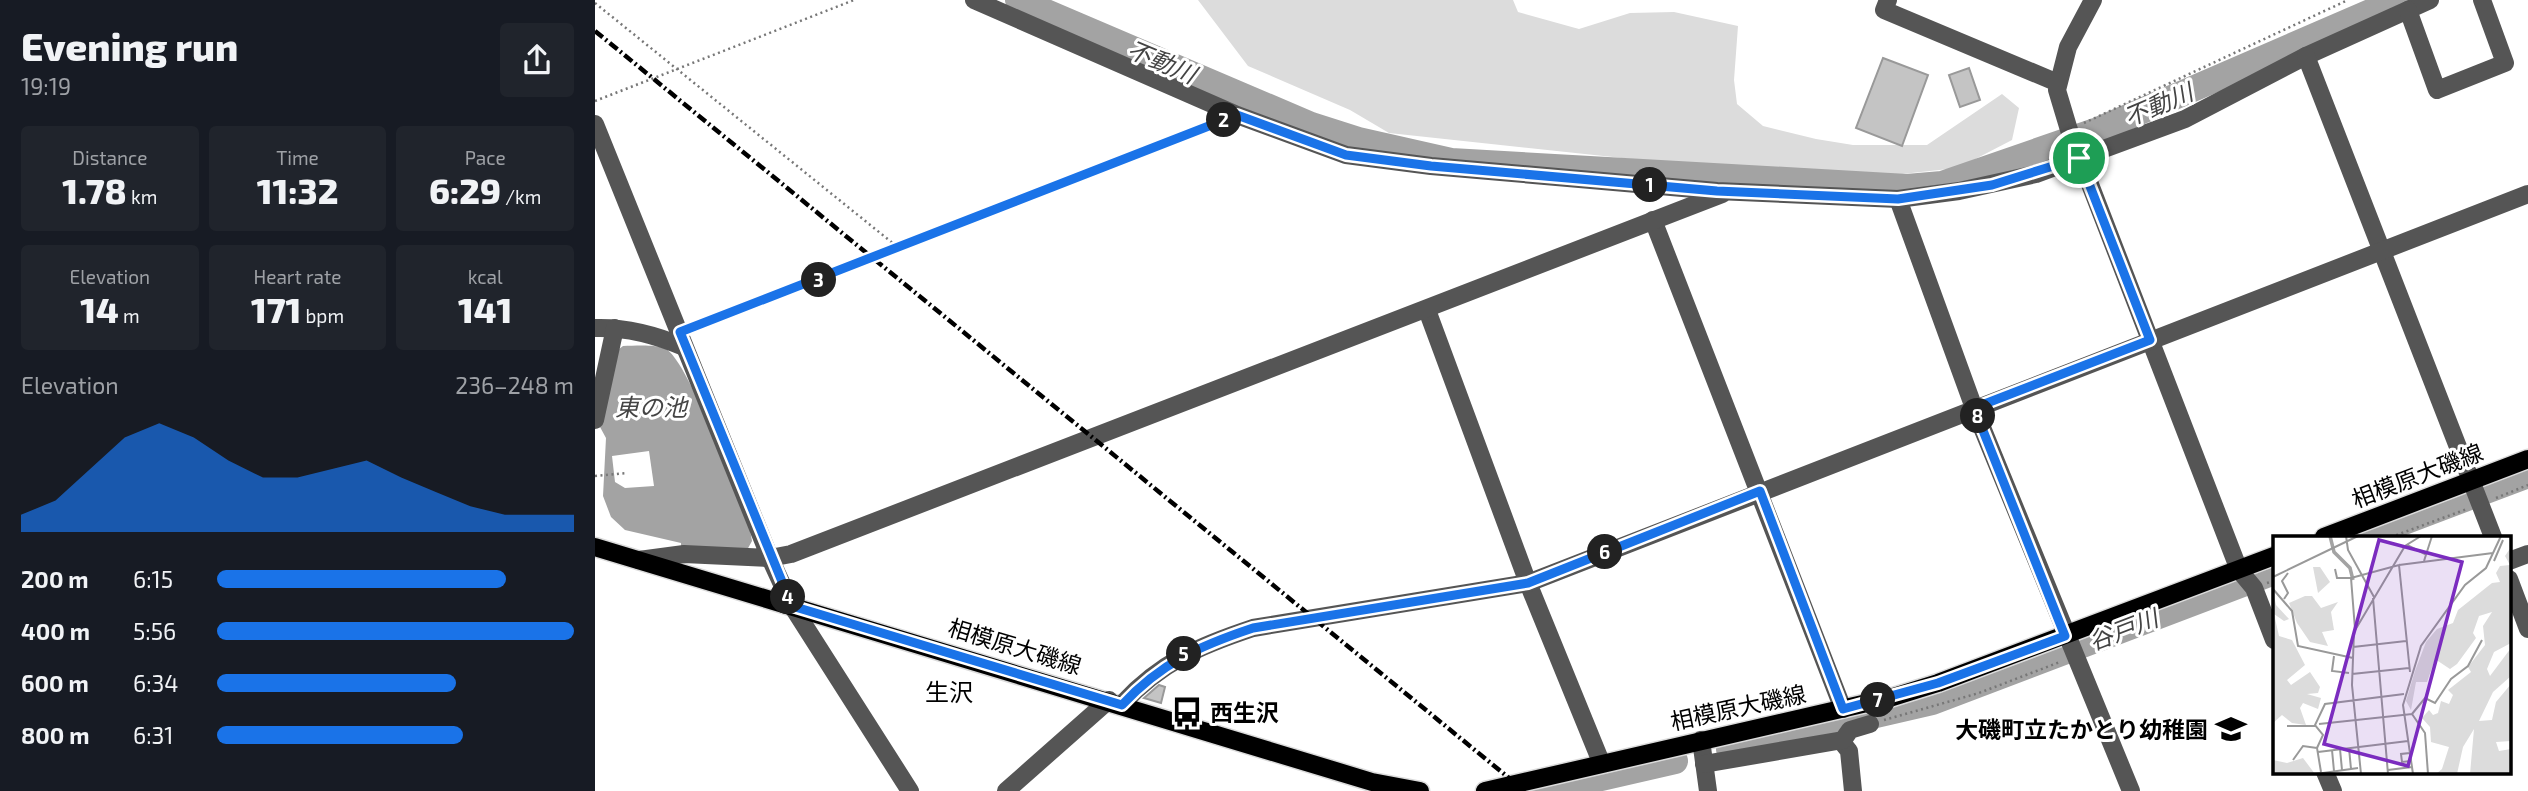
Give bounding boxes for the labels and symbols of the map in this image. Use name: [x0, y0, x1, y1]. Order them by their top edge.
water label: 不動川: [1123, 34, 1204, 90]
water label: 不動川: [2119, 75, 2200, 131]
pin: 2: [1207, 102, 1241, 138]
pin: [2049, 128, 2109, 188]
pin: 1: [1633, 168, 1667, 202]
pin: 3: [801, 262, 837, 298]
water label: 東の池: [615, 392, 689, 421]
pin: 8: [1961, 398, 1995, 434]
street label: 相模原大磯線: [2348, 437, 2486, 513]
pin: 6: [1587, 534, 1623, 570]
inset map: [2273, 536, 2511, 774]
pin: 4: [771, 580, 805, 614]
water label: 谷戸川: [2084, 601, 2165, 655]
street label: 相模原大磯線: [945, 612, 1085, 680]
pin: 5: [1167, 636, 1201, 672]
district label: 生沢: [925, 677, 973, 706]
street label: 相模原大磯線: [1668, 679, 1808, 735]
pin: 7: [1861, 682, 1895, 718]
bus stop icon: 西生沢: [1170, 695, 1204, 729]
place label: 西生沢: [1210, 698, 1279, 726]
school or university icon: 大磯町立たかとり幼稚園: [2214, 712, 2248, 746]
place label: 大磯町立たかとり幼稚園: [1955, 715, 2208, 743]

